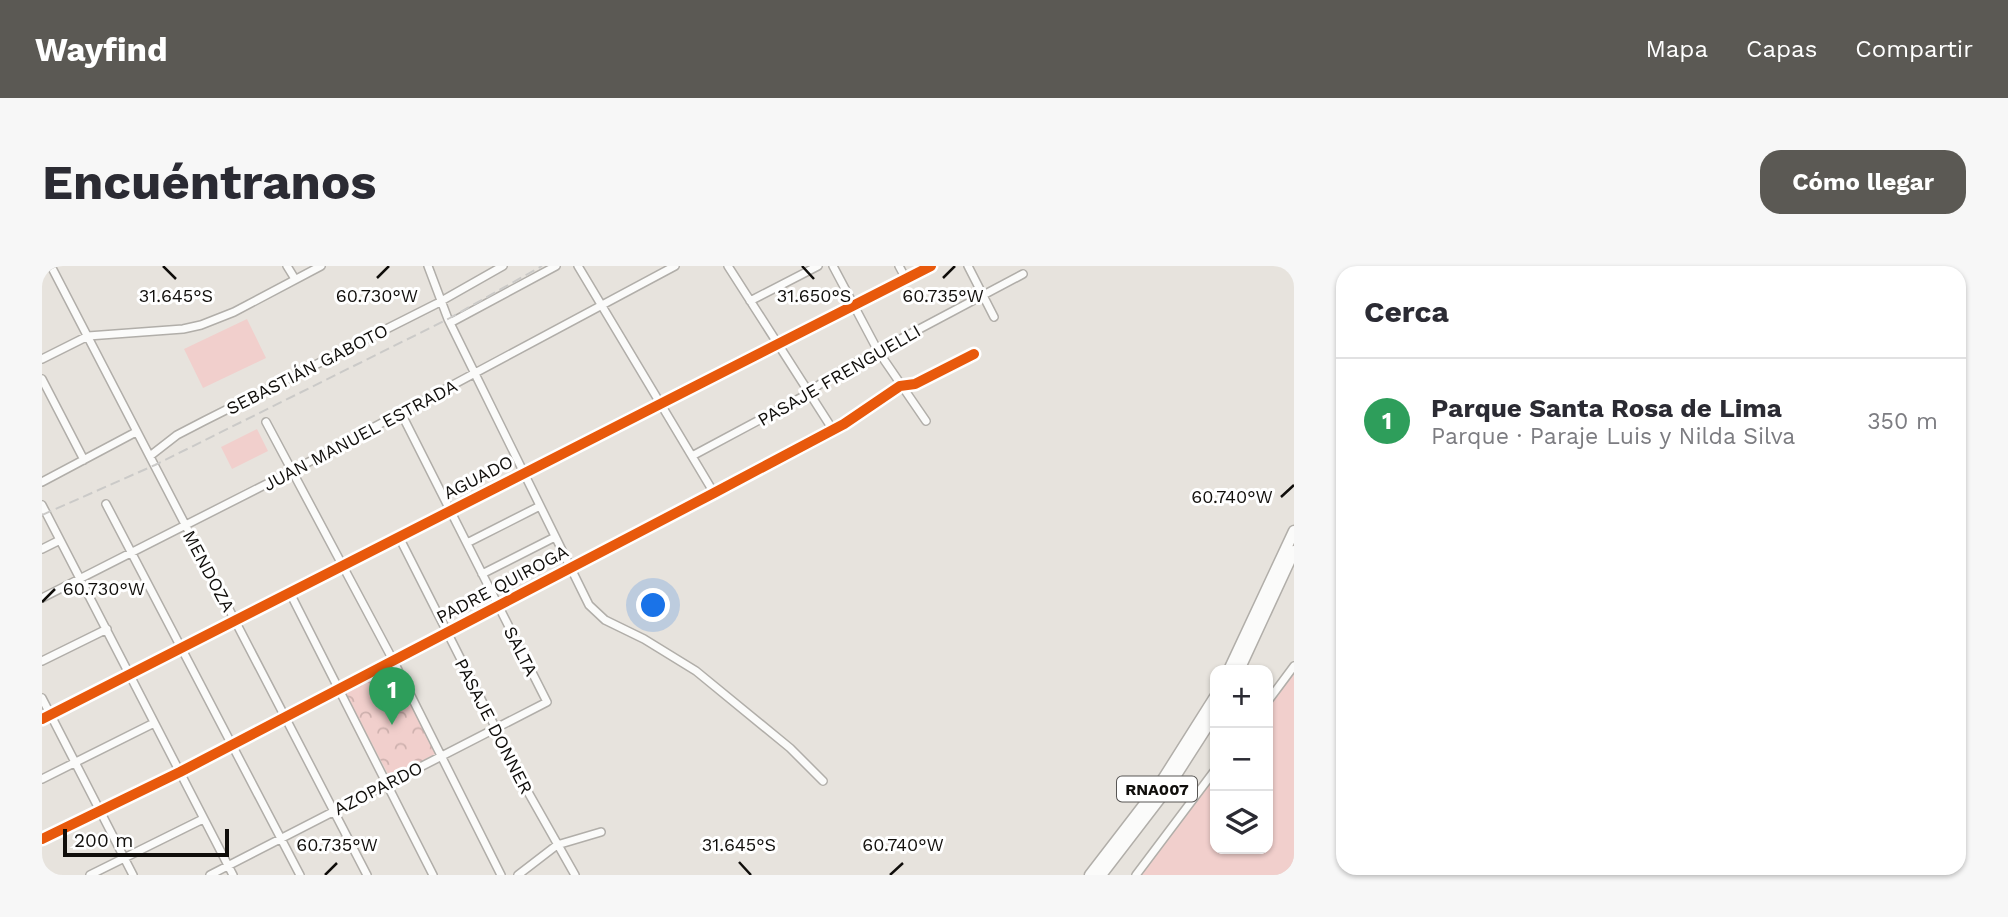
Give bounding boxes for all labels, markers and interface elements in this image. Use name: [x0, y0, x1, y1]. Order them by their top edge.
text: Wayfind: [35, 30, 168, 69]
text: Mapa: [1645, 35, 1708, 63]
text: Capas: [1746, 35, 1817, 63]
text: Compartir: [1855, 35, 1973, 63]
button: Cómo llegar: [1760, 150, 1966, 214]
text: Encuéntranos: [42, 153, 376, 211]
text: 31.645°S: [139, 285, 213, 306]
text: 60.730°W: [336, 285, 418, 306]
text: 31.650°S: [777, 285, 851, 306]
text: 60.735°W: [902, 285, 984, 306]
text: Cerca: [1364, 294, 1449, 329]
street label: SEBASTIÁN GABOTO: [223, 319, 391, 419]
street label: PASAJE FRENGUELLI: [754, 320, 924, 430]
street label: JUAN MANUEL ESTRADA: [259, 375, 461, 495]
text: Parque Santa Rosa de Lima: [1431, 393, 1782, 423]
text: 1: [1382, 408, 1392, 435]
text: 350 m: [1867, 408, 1938, 435]
text: Parque · Paraje Luis y Nilda Silva: [1431, 423, 1795, 450]
street label: AGUADO: [440, 451, 516, 503]
text: 60.740°W: [1191, 486, 1273, 507]
street label: MENDOZA: [179, 527, 239, 616]
street label: PADRE QUIROGA: [432, 540, 572, 628]
text: 60.730°W: [63, 578, 145, 599]
your location: [636, 588, 670, 622]
street label: SALTA: [500, 623, 542, 679]
street label: PASAJE DONNER: [451, 655, 537, 797]
map controls: [1210, 665, 1273, 854]
button: +: [1210, 665, 1273, 728]
pin: 1: [369, 667, 415, 725]
button: −: [1210, 728, 1273, 791]
street label: AZOPARDO: [330, 757, 426, 819]
road number: RNA007: [1117, 776, 1197, 802]
button: layers: [1210, 791, 1273, 854]
scale bar: [63, 826, 229, 858]
text: 200 m: [74, 829, 133, 852]
text: 60.735°W: [296, 834, 378, 855]
text: 31.645°S: [702, 834, 776, 855]
text: 60.740°W: [862, 834, 944, 855]

